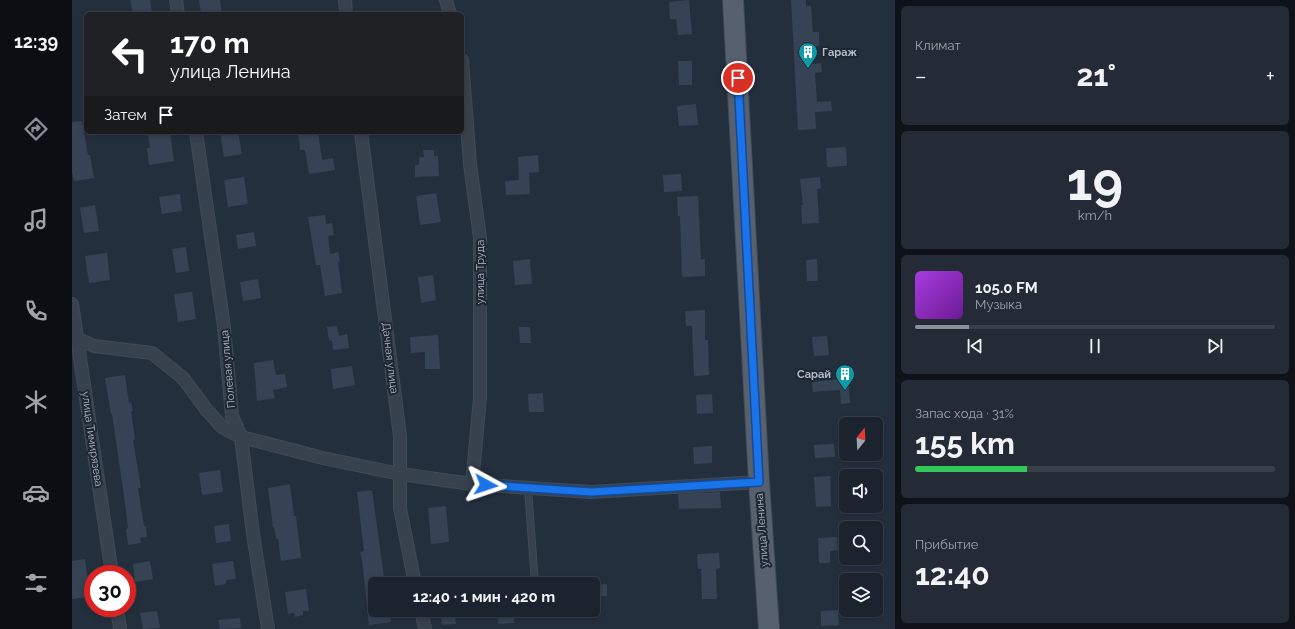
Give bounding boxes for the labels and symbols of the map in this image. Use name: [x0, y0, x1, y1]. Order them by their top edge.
building icon: Гараж: [797, 41, 819, 69]
place label: Гараж: [822, 46, 858, 59]
pin: [721, 61, 755, 95]
street label: улица Труда: [474, 240, 487, 304]
street label: Дачная улица: [379, 322, 401, 394]
street label: Полевая улица: [218, 329, 238, 409]
building icon: Сарай: [834, 363, 856, 391]
place label: Сарай: [797, 368, 831, 381]
street label: улица Тимирязева: [79, 391, 105, 487]
north arrow: [839, 417, 883, 461]
position arrow: [465, 464, 507, 506]
street label: улица Ленина: [753, 493, 771, 567]
speed limit sign: 30: [84, 565, 136, 617]

